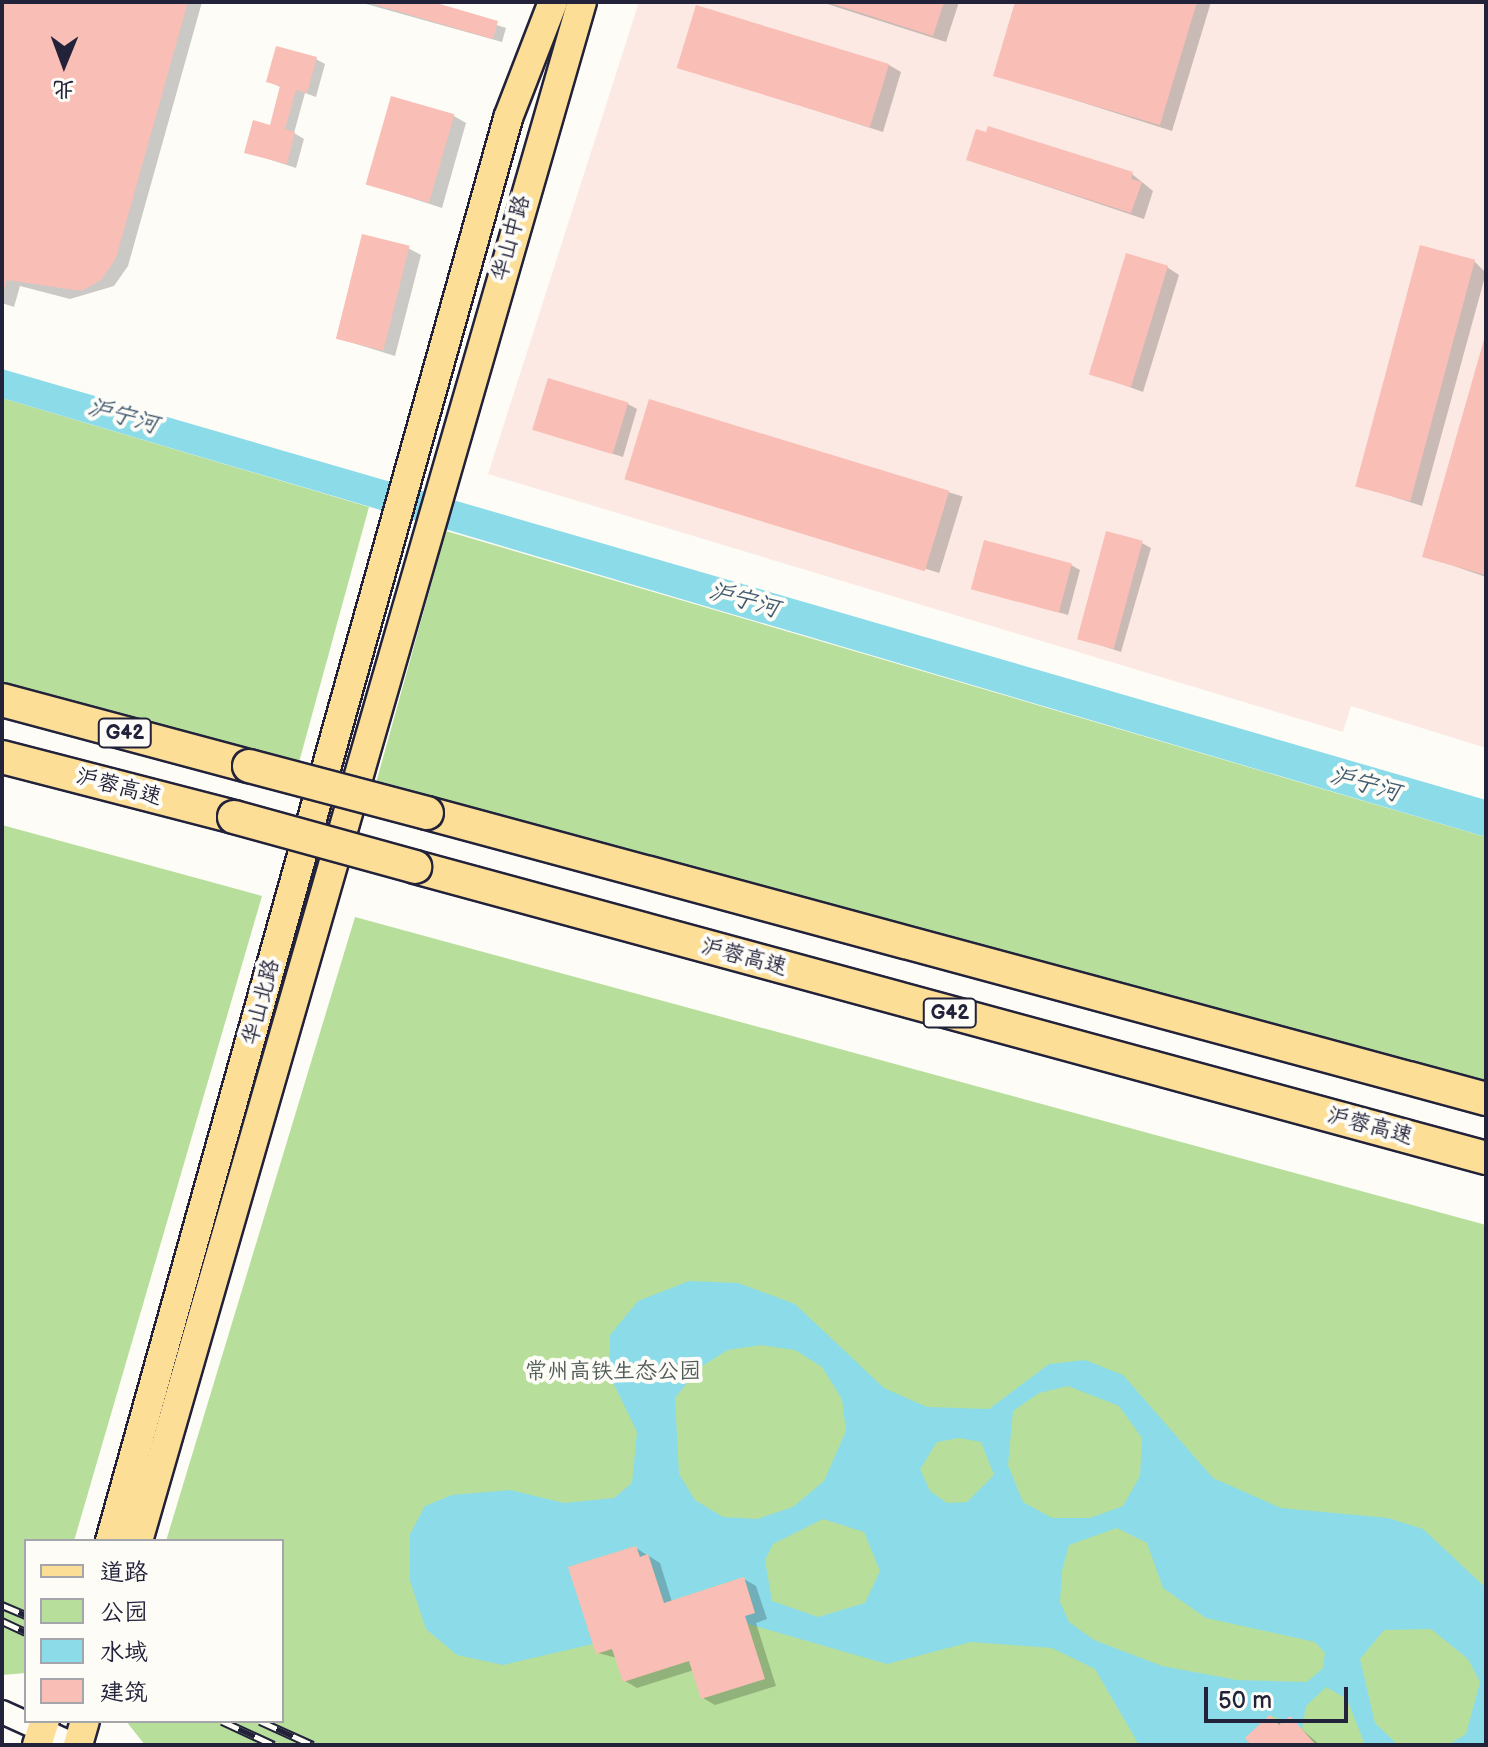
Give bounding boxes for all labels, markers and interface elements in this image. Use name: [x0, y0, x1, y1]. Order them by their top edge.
north arrow: [24, 24, 104, 104]
text: 北: [52, 75, 75, 102]
street label: 华山中路: [486, 192, 536, 284]
water label: 沪宁河: [84, 392, 162, 440]
water label: 沪宁河: [705, 576, 783, 624]
road number: G42: [97, 717, 153, 749]
water label: 沪宁河: [1326, 760, 1404, 808]
street label: 沪蓉高速: [73, 763, 165, 811]
street label: 沪蓉高速: [698, 933, 790, 981]
street label: 华山北路: [237, 956, 285, 1048]
road number: G42: [922, 997, 978, 1029]
street label: 沪蓉高速: [1324, 1102, 1416, 1150]
park label: 常州高铁生态公园: [525, 1359, 701, 1385]
legend: [24, 1539, 284, 1723]
text: 道路: [100, 1558, 148, 1587]
text: 公园: [100, 1598, 148, 1627]
text: 水域: [100, 1638, 148, 1667]
scale bar: [1208, 1671, 1352, 1721]
text: 建筑: [100, 1678, 148, 1707]
text: 50 m: [1218, 1686, 1272, 1715]

